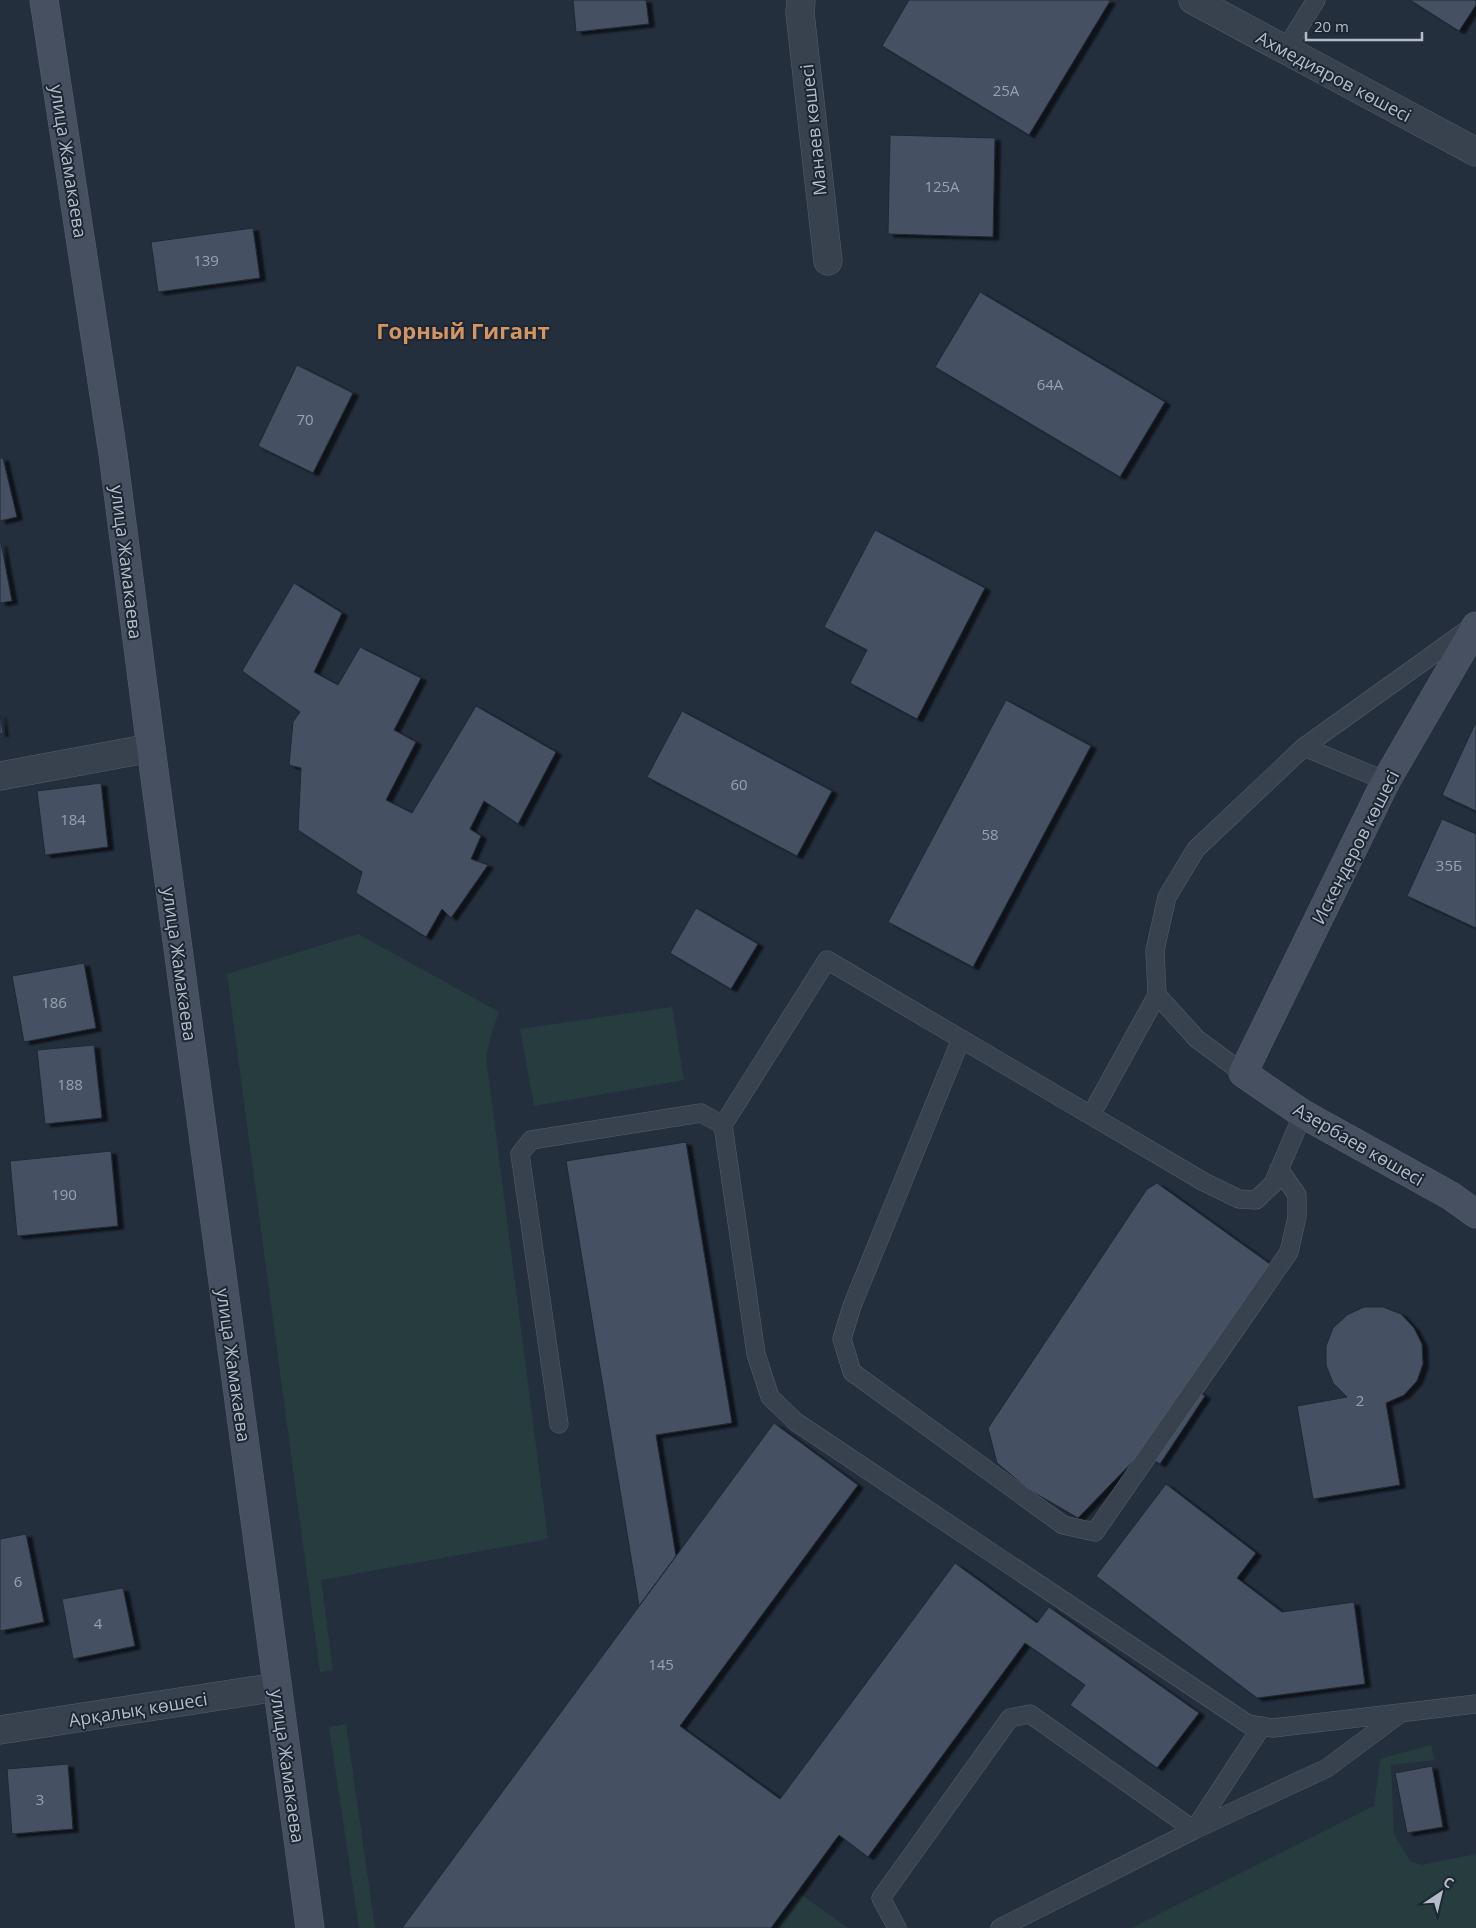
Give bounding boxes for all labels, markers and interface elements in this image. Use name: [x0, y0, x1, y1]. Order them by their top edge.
scale bar: [1306, 10, 1422, 42]
text: 20 m: [1314, 16, 1349, 36]
street label: Ахмедияров көшесі: [1252, 25, 1416, 127]
street label: Манаев көшесі: [794, 63, 832, 197]
house number: 25А: [993, 80, 1020, 100]
street label: улица Жамакаева: [45, 83, 93, 239]
house number: 125А: [924, 176, 960, 196]
house number: 139: [193, 250, 219, 270]
district label: Горный Гигант: [376, 315, 550, 345]
house number: 64А: [1037, 374, 1064, 394]
house number: 70: [296, 409, 314, 429]
street label: улица Жамакаева: [106, 484, 148, 640]
street label: Искендеров көшесі: [1306, 766, 1404, 928]
house number: 60: [730, 774, 748, 794]
house number: 184: [60, 809, 86, 829]
house number: 58: [981, 824, 999, 844]
house number: 35Б: [1436, 855, 1462, 875]
street label: улица Жамакаева: [157, 886, 203, 1042]
house number: 186: [41, 992, 67, 1012]
house number: 188: [57, 1074, 83, 1094]
street label: Азербаев көшесі: [1290, 1097, 1428, 1191]
house number: 190: [51, 1184, 77, 1204]
street label: улица Жамакаева: [211, 1287, 257, 1443]
house number: 2: [1356, 1390, 1364, 1410]
house number: 6: [14, 1571, 22, 1591]
house number: 4: [94, 1613, 103, 1633]
house number: 145: [648, 1654, 674, 1674]
street label: Арқалық көшесі: [67, 1686, 209, 1732]
street label: улица Жамакаева: [265, 1688, 311, 1844]
house number: 3: [36, 1789, 44, 1809]
north arrow: [1416, 1868, 1466, 1918]
text: С: [1440, 1872, 1458, 1892]

